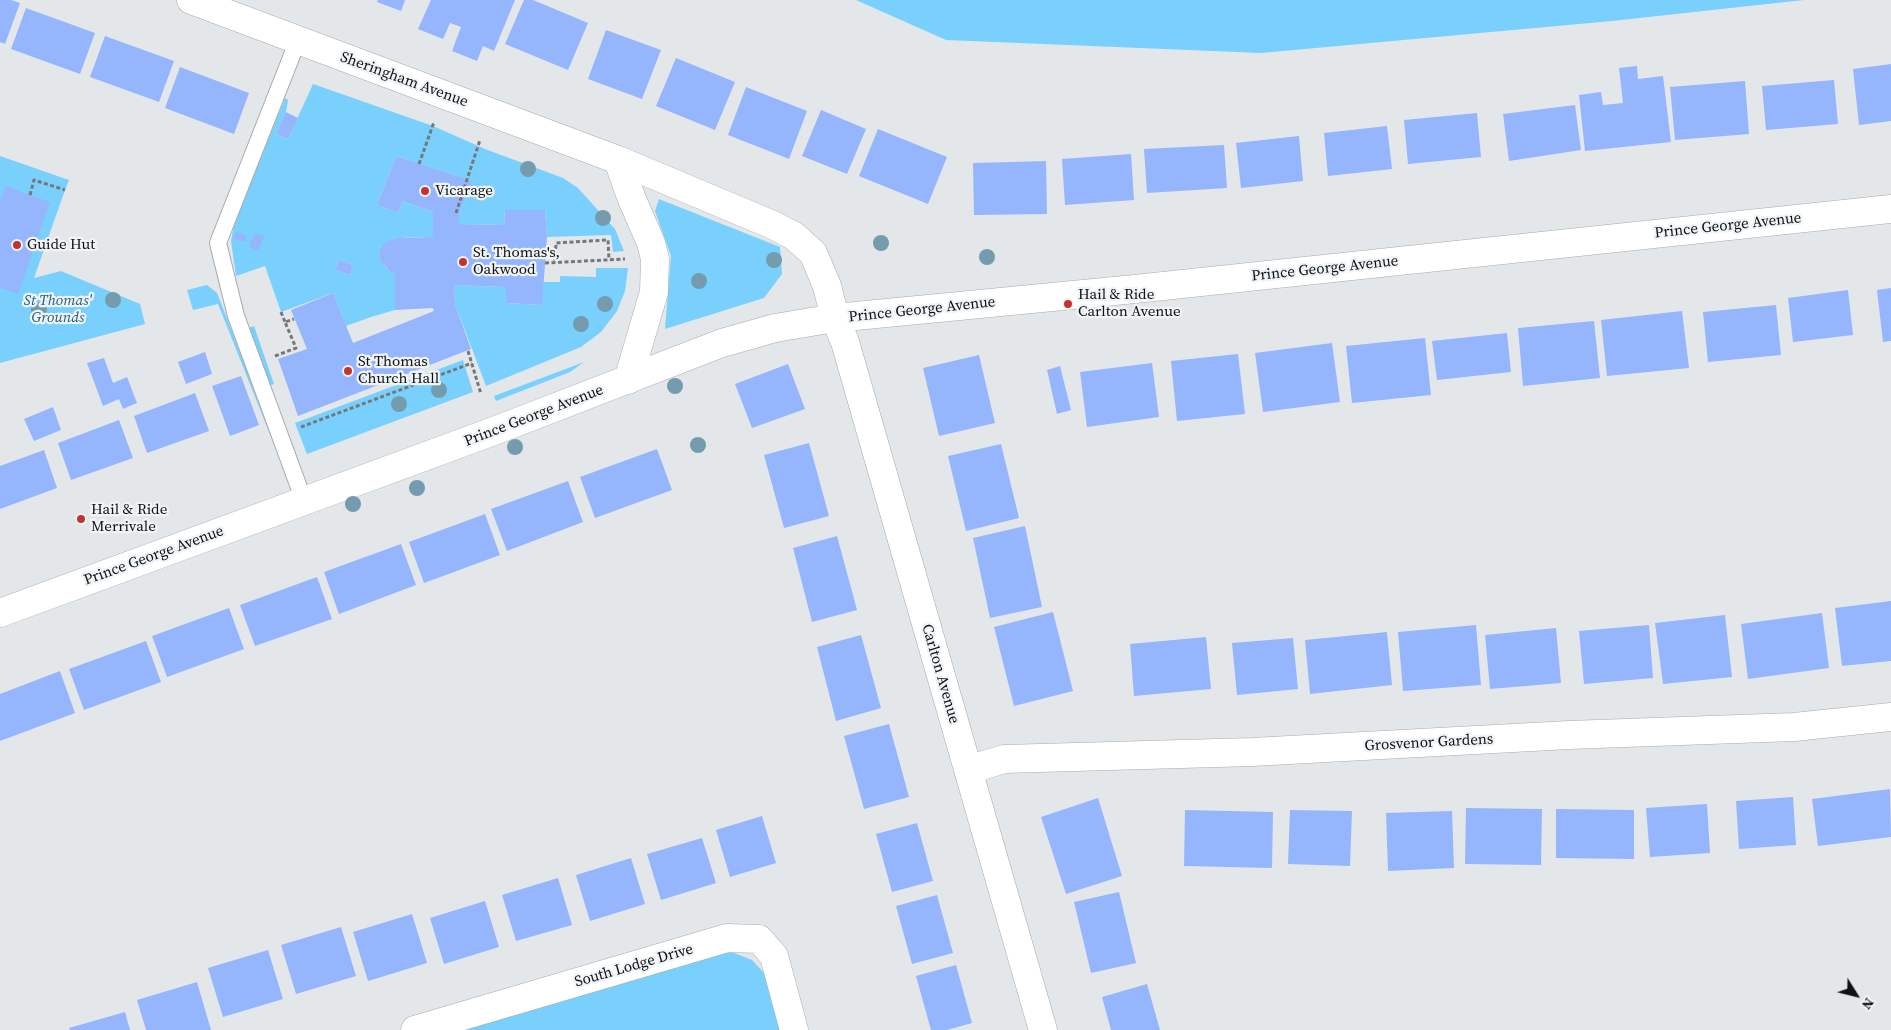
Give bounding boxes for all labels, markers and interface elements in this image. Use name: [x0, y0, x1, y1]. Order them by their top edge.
street label: Sheringham Avenue: [338, 49, 470, 111]
place label: Vicarage: [435, 182, 493, 200]
marker: Vicarage: [419, 185, 431, 197]
street label: Prince George Avenue: [1654, 209, 1802, 243]
place label: Guide Hut: [27, 236, 95, 254]
marker: Guide Hut: [11, 239, 23, 251]
place label: St. Thomas's, Oakwood: [473, 244, 560, 279]
street label: Prince George Avenue: [1251, 252, 1399, 286]
marker: St. Thomas's, Oakwood: [457, 256, 469, 268]
place label: Hail & Ride Carlton Avenue: [1078, 286, 1181, 321]
park label: St Thomas' Grounds: [24, 292, 92, 327]
street label: Prince George Avenue: [848, 293, 996, 327]
marker: Hail & Ride Carlton Avenue: [1062, 298, 1074, 310]
place label: St Thomas Church Hall: [358, 353, 439, 388]
marker: St Thomas Church Hall: [342, 365, 354, 377]
street label: Prince George Avenue: [462, 381, 606, 451]
place label: Hail & Ride Merrivale: [91, 501, 167, 536]
marker: Hail & Ride Merrivale: [75, 513, 87, 525]
street label: Prince George Avenue: [82, 522, 226, 590]
street label: Carlton Avenue: [917, 622, 963, 726]
street label: Grosvenor Gardens: [1364, 731, 1494, 755]
street label: South Lodge Drive: [573, 940, 695, 992]
north arrow: [1831, 970, 1881, 1020]
text: N: [1857, 994, 1879, 1014]

